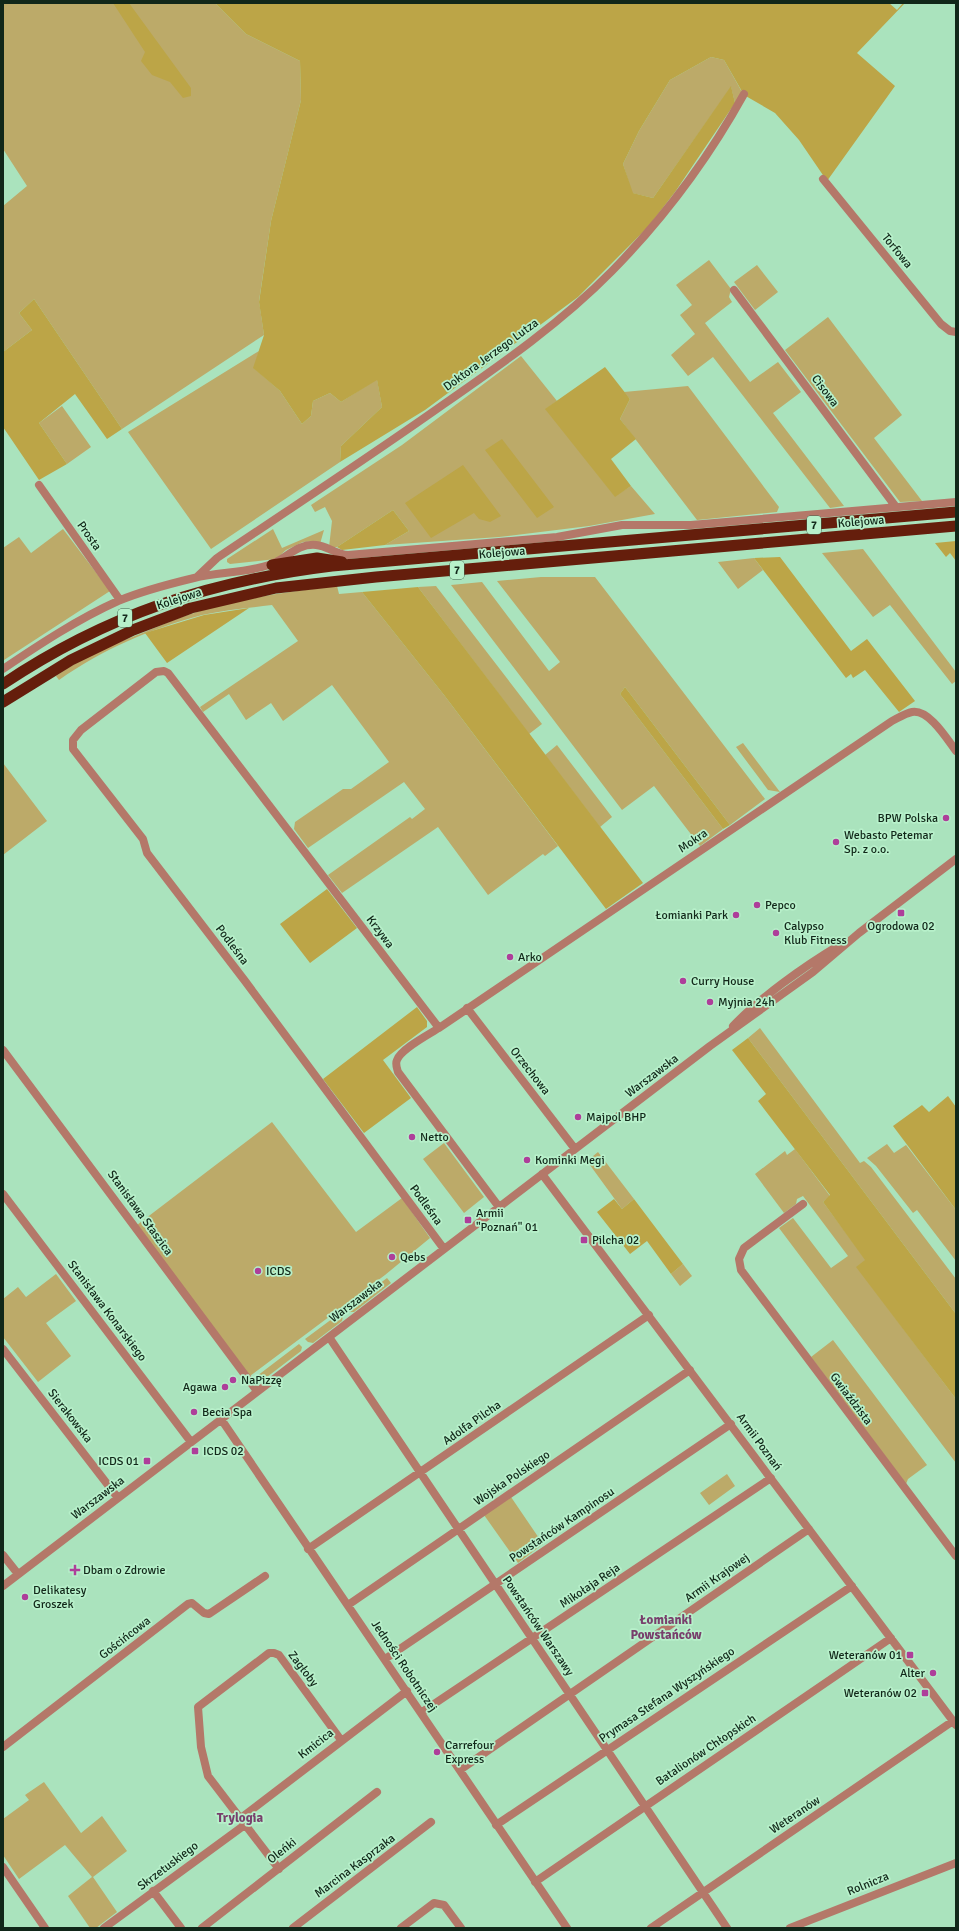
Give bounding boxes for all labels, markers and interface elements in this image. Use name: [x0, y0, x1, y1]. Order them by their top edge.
street label: Torfowa: [878, 231, 916, 271]
street label: Doktora Jerzego Lutza: [440, 315, 542, 395]
street label: Cisowa: [808, 372, 842, 410]
street label: Kolejowa: [837, 512, 885, 532]
road number: 7: [807, 516, 821, 534]
street label: Prosta: [74, 518, 104, 554]
street label: Kolejowa: [478, 543, 526, 563]
road number: 7: [450, 561, 464, 579]
street label: Kolejowa: [154, 585, 204, 613]
road number: 7: [118, 609, 132, 627]
place label: BPW Polska: [877, 811, 938, 826]
marker: BPW Polska: [941, 813, 951, 823]
street label: Mokra: [675, 826, 711, 856]
place label: Webasto Petemar Sp. z o.o.: [844, 828, 934, 857]
marker: Webasto Petemar Sp. z o.o.: [831, 837, 841, 847]
place label: Pepco: [765, 898, 796, 913]
marker: Pepco: [752, 900, 762, 910]
place label: Łomianki Park: [655, 908, 728, 923]
marker: Ogrodowa 02: [896, 908, 906, 918]
marker: Łomianki Park: [731, 910, 741, 920]
street label: Krzywa: [363, 913, 397, 951]
place label: Calypso Klub Fitness: [784, 919, 847, 948]
place label: Ogrodowa 02: [867, 919, 935, 934]
street label: Podleśna: [212, 922, 252, 968]
marker: Calypso Klub Fitness: [771, 928, 781, 938]
place label: Arko: [518, 950, 542, 965]
marker: Arko: [505, 952, 515, 962]
place label: Curry House: [691, 974, 754, 989]
marker: Curry House: [678, 976, 688, 986]
place label: Myjnia 24h: [718, 995, 775, 1010]
marker: Myjnia 24h: [705, 997, 715, 1007]
street label: Orzechowa: [507, 1044, 553, 1098]
street label: Warszawska: [622, 1051, 682, 1101]
place label: Majpol BHP: [586, 1110, 646, 1125]
marker: Majpol BHP: [573, 1112, 583, 1122]
place label: Netto: [420, 1130, 449, 1145]
marker: Netto: [407, 1132, 417, 1142]
place label: Kominki Megi: [535, 1153, 605, 1168]
marker: Kominki Megi: [522, 1155, 532, 1165]
street label: Stanisława Staszica: [104, 1167, 176, 1259]
street label: Podleśna: [406, 1182, 446, 1228]
place label: Armii "Poznań" 01: [476, 1206, 538, 1235]
marker: Armii "Poznań" 01: [463, 1215, 473, 1225]
place label: Pilcha 02: [592, 1233, 639, 1248]
marker: Pilcha 02: [579, 1235, 589, 1245]
place label: Qebs: [400, 1250, 425, 1265]
marker: Qebs: [387, 1252, 397, 1262]
street label: Stanisława Konarskiego: [64, 1258, 150, 1364]
place label: ICDS: [266, 1264, 292, 1279]
marker: ICDS: [253, 1266, 263, 1276]
street label: Warszawska: [326, 1276, 386, 1326]
street label: Gwiaździsta: [826, 1370, 876, 1428]
place label: NaPizzę: [241, 1373, 282, 1388]
marker: NaPizzę: [228, 1375, 238, 1385]
place label: Agawa: [183, 1380, 217, 1395]
marker: Agawa: [220, 1382, 230, 1392]
street label: Sierakowska: [44, 1386, 96, 1446]
street label: Adolfa Pilcha: [440, 1397, 504, 1449]
place label: Becia Spa: [202, 1405, 252, 1420]
marker: Becia Spa: [189, 1407, 199, 1417]
street label: Armii Poznań: [733, 1410, 785, 1474]
place label: ICDS 02: [203, 1444, 244, 1459]
marker: ICDS 02: [190, 1446, 200, 1456]
street label: Wojska Polskiego: [471, 1447, 553, 1509]
place label: ICDS 01: [98, 1454, 139, 1469]
marker: ICDS 01: [142, 1456, 152, 1466]
street label: Warszawska: [68, 1473, 128, 1523]
street label: Powstańców Kampinosu: [507, 1484, 617, 1566]
street label: Armii Krajowej: [682, 1550, 752, 1606]
street label: Mikołaja Reja: [557, 1560, 623, 1612]
place label: Dbam o Zdrowie: [83, 1563, 165, 1578]
marker: Dbam o Zdrowie: [70, 1565, 80, 1575]
street label: Powstańców Warszawy: [499, 1573, 577, 1679]
place label: Delikatesy Groszek: [33, 1583, 87, 1612]
marker: Delikatesy Groszek: [20, 1592, 30, 1602]
district label: Łomianki Powstańców: [630, 1612, 702, 1643]
street label: Gościńcowa: [96, 1613, 154, 1663]
street label: Jedności Robotniczej: [368, 1617, 440, 1715]
street label: Prymasa Stefana Wyszyńskiego: [596, 1644, 738, 1746]
street label: Zagłoby: [285, 1648, 322, 1690]
place label: Weteranów 01: [829, 1648, 902, 1663]
marker: Weteranów 01: [905, 1650, 915, 1660]
place label: Alter: [900, 1666, 926, 1681]
marker: Alter: [928, 1668, 938, 1678]
place label: Weteranów 02: [844, 1686, 917, 1701]
marker: Weteranów 02: [920, 1688, 930, 1698]
street label: Batalionów Chłopskich: [653, 1711, 759, 1789]
street label: Kmicica: [295, 1726, 337, 1762]
place label: Carrefour Express: [445, 1738, 495, 1767]
marker: Carrefour Express: [432, 1747, 442, 1757]
street label: Weteranów: [767, 1793, 823, 1837]
district label: Trylogia: [217, 1810, 263, 1826]
street label: Marcina Kasprzaka: [312, 1831, 398, 1901]
street label: Oleńki: [264, 1835, 300, 1867]
street label: Skrzetuskiego: [135, 1838, 201, 1894]
street label: Rolnicza: [845, 1869, 891, 1899]

